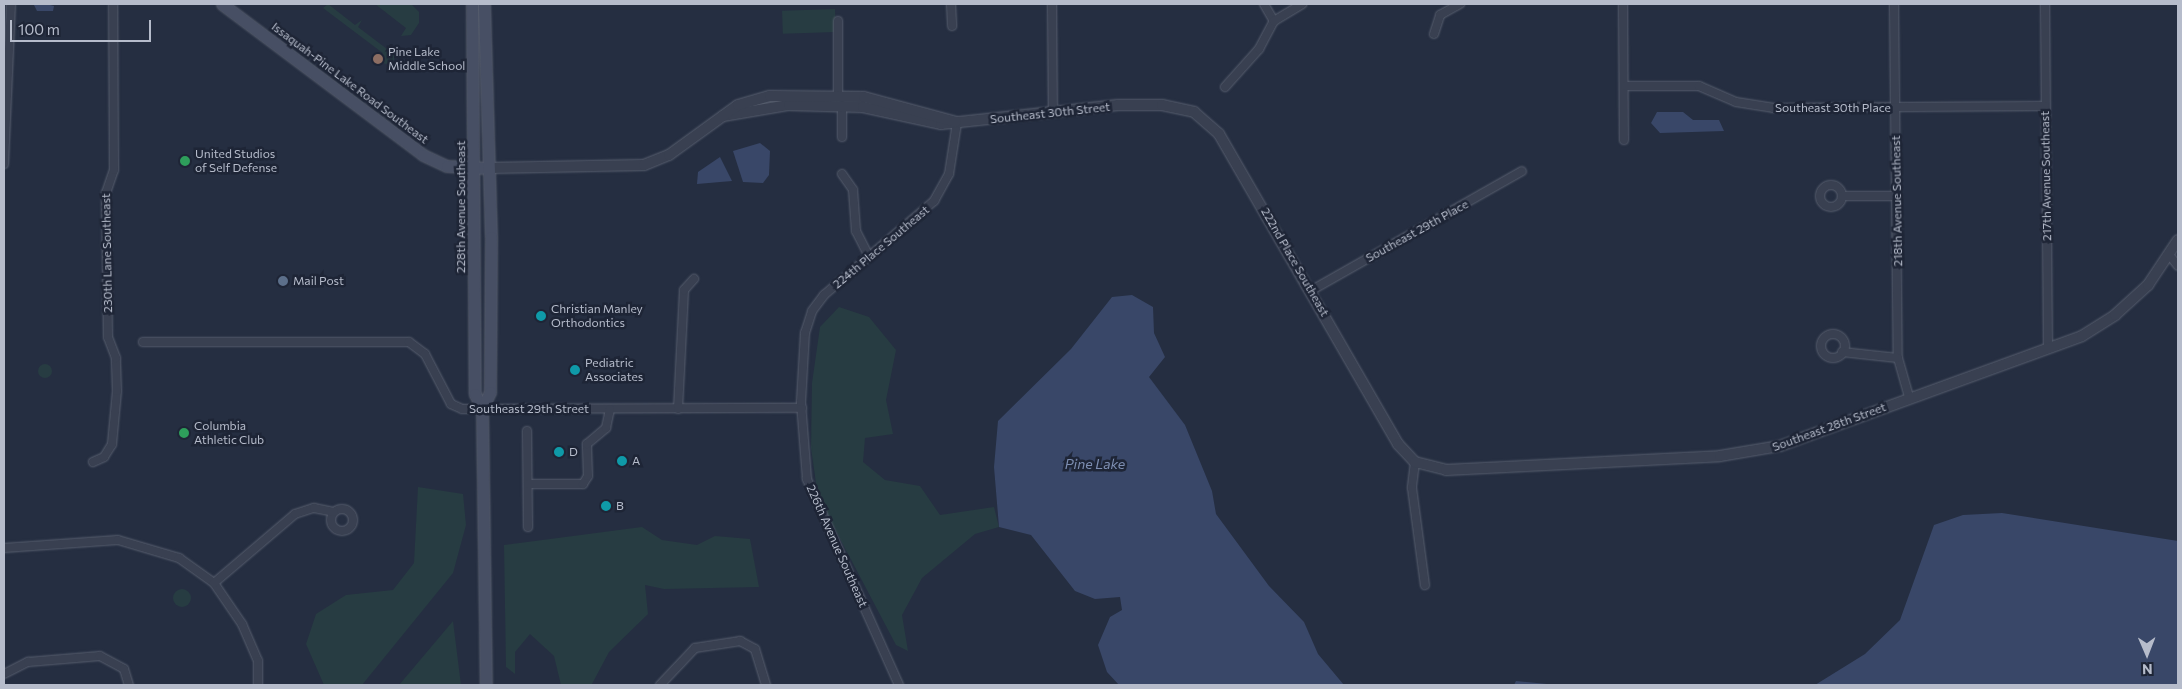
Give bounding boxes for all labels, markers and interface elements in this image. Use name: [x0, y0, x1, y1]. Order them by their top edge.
scale bar: [12, 10, 154, 42]
street label: Issaquah-Pine Lake Road Southeast: [269, 19, 431, 147]
text: 100 m: [18, 20, 60, 38]
place label: Pine Lake Middle School: [388, 45, 465, 73]
marker: Pine Lake Middle School: [372, 53, 384, 65]
street label: Southeast 30th Street: [989, 100, 1111, 126]
street label: Southeast 30th Place: [1775, 101, 1891, 115]
street label: 217th Avenue Southeast: [2038, 111, 2054, 241]
street label: 218th Avenue Southeast: [1889, 135, 1905, 267]
street label: 228th Avenue Southeast: [454, 141, 468, 273]
place label: United Studios of Self Defense: [195, 147, 277, 175]
marker: United Studios of Self Defense: [179, 155, 191, 167]
street label: 230th Lane Southeast: [99, 193, 115, 313]
street label: Southeast 29th Place: [1363, 197, 1471, 265]
street label: 224th Place Southeast: [830, 202, 932, 292]
street label: 222nd Place Southeast: [1258, 205, 1332, 319]
place label: Mail Post: [293, 274, 344, 288]
marker: Mail Post: [277, 275, 289, 287]
place label: Christian Manley Orthodontics: [551, 302, 643, 330]
marker: Christian Manley Orthodontics: [535, 310, 547, 322]
place label: Pediatric Associates: [585, 356, 643, 384]
marker: Pediatric Associates: [569, 364, 581, 376]
street label: Southeast 28th Street: [1770, 400, 1888, 454]
street label: Southeast 29th Street: [469, 402, 589, 416]
place label: Columbia Athletic Club: [194, 419, 264, 447]
marker: Columbia Athletic Club: [178, 427, 190, 439]
place label: D: [569, 445, 578, 459]
marker: D: [553, 446, 565, 458]
place label: A: [632, 454, 640, 468]
marker: A: [616, 455, 628, 467]
water label: Pine Lake: [1065, 456, 1125, 472]
street label: 226th Avenue Southeast: [803, 482, 871, 610]
place label: B: [616, 499, 624, 513]
marker: B: [600, 500, 612, 512]
north arrow: [2122, 629, 2172, 679]
text: N: [2142, 661, 2153, 678]

